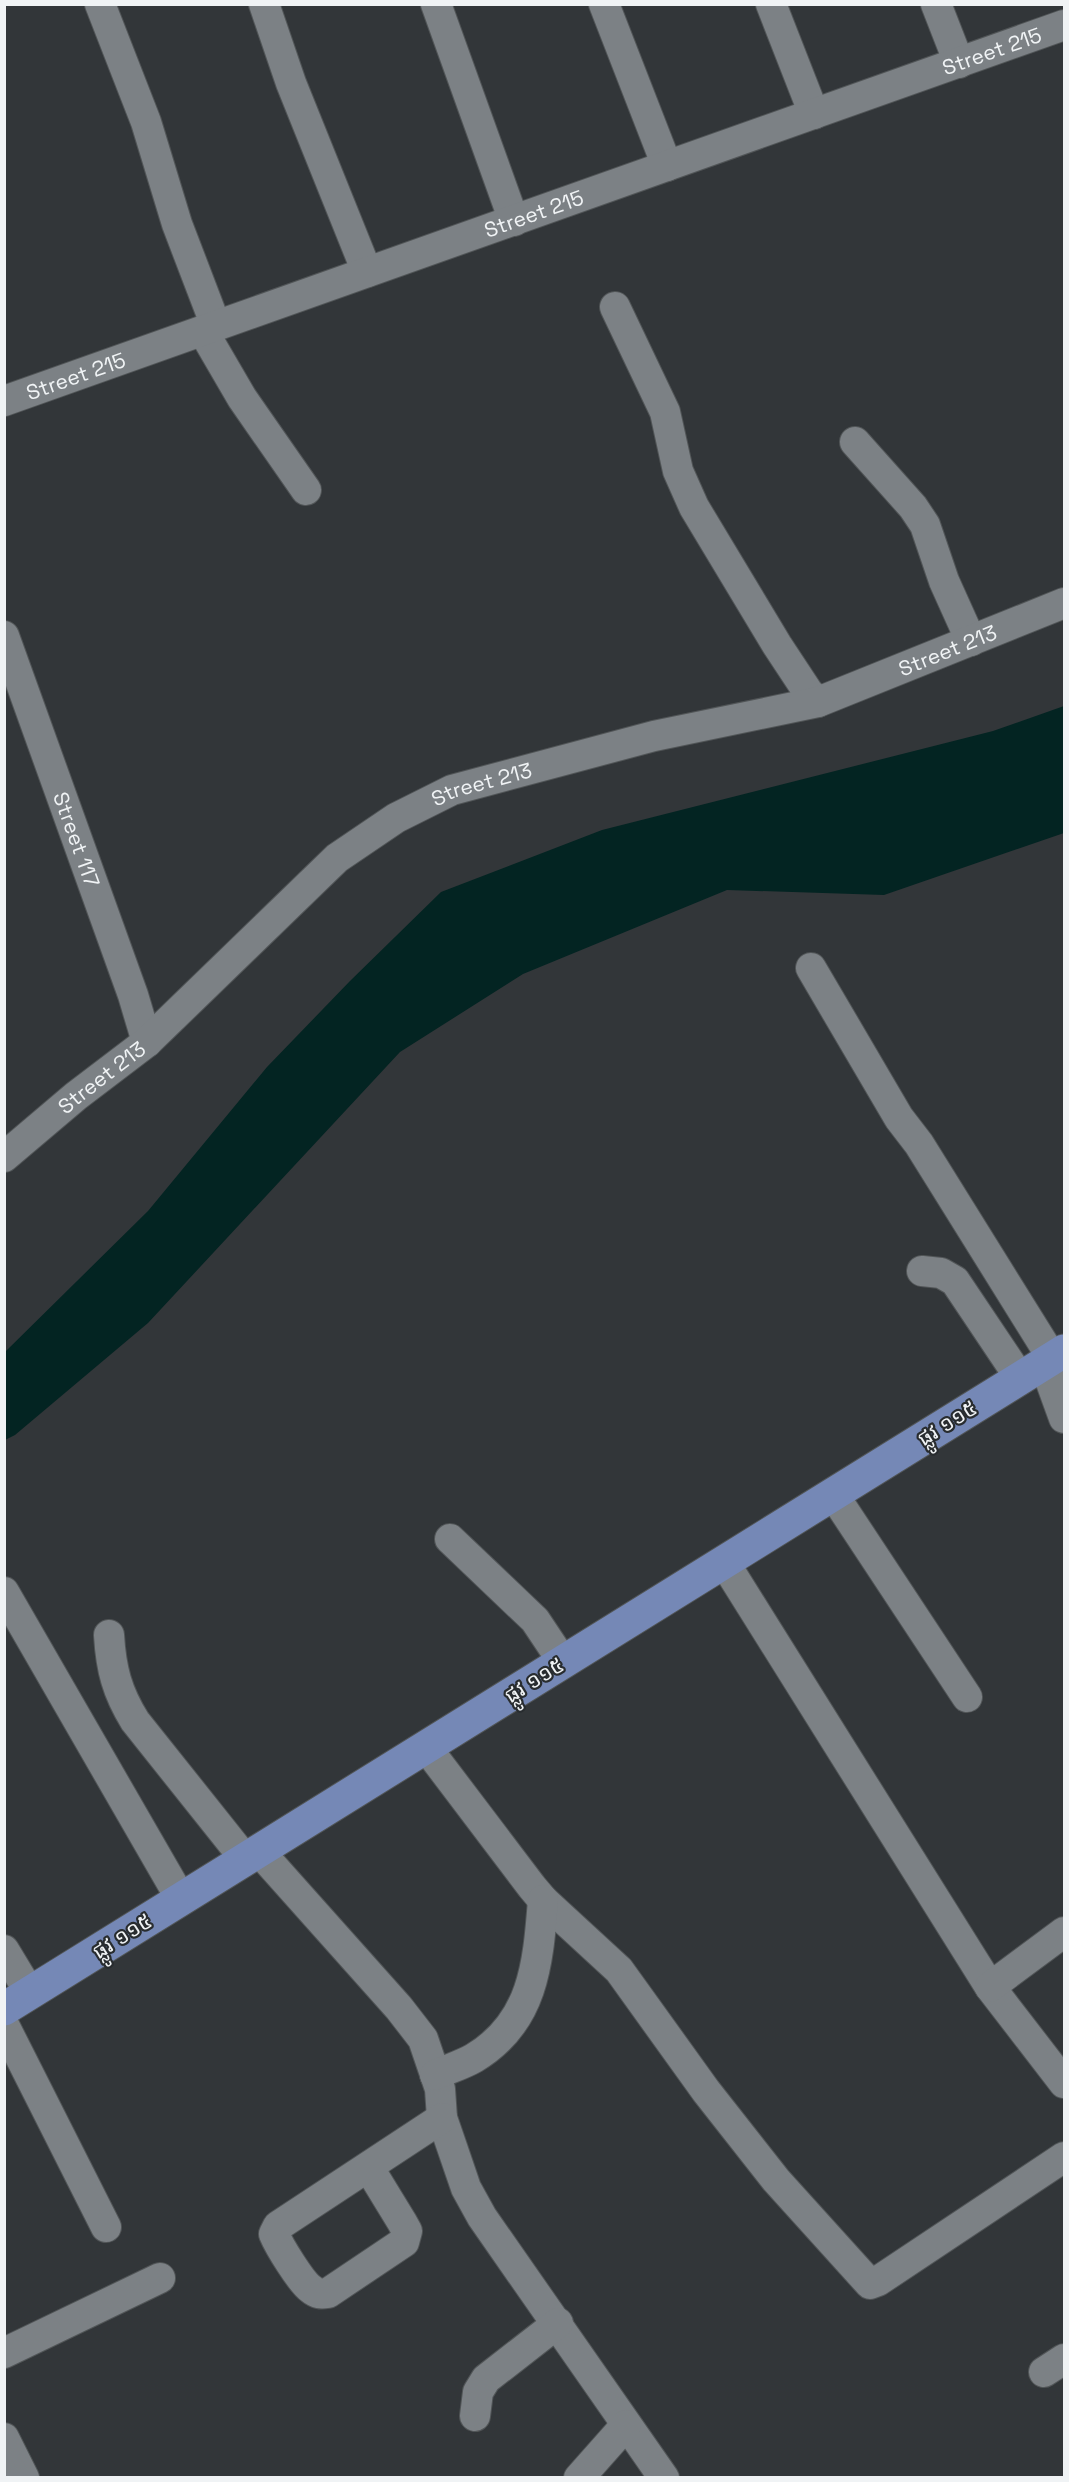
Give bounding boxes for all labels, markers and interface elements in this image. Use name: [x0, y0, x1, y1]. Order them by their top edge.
street label: Street 215: [938, 21, 1045, 81]
street label: Street 215: [480, 183, 587, 243]
street label: Street 215: [22, 346, 129, 406]
street label: Street 213: [894, 618, 1001, 682]
street label: Street 213: [426, 756, 535, 812]
street label: Street 117: [48, 788, 107, 891]
street label: Street 213: [52, 1035, 151, 1119]
street label: ផ្លូវ ១១៥: [912, 1394, 985, 1457]
street label: ផ្លូវ ១១៥: [499, 1651, 572, 1714]
street label: ផ្លូវ ១១៥: [87, 1907, 160, 1970]

